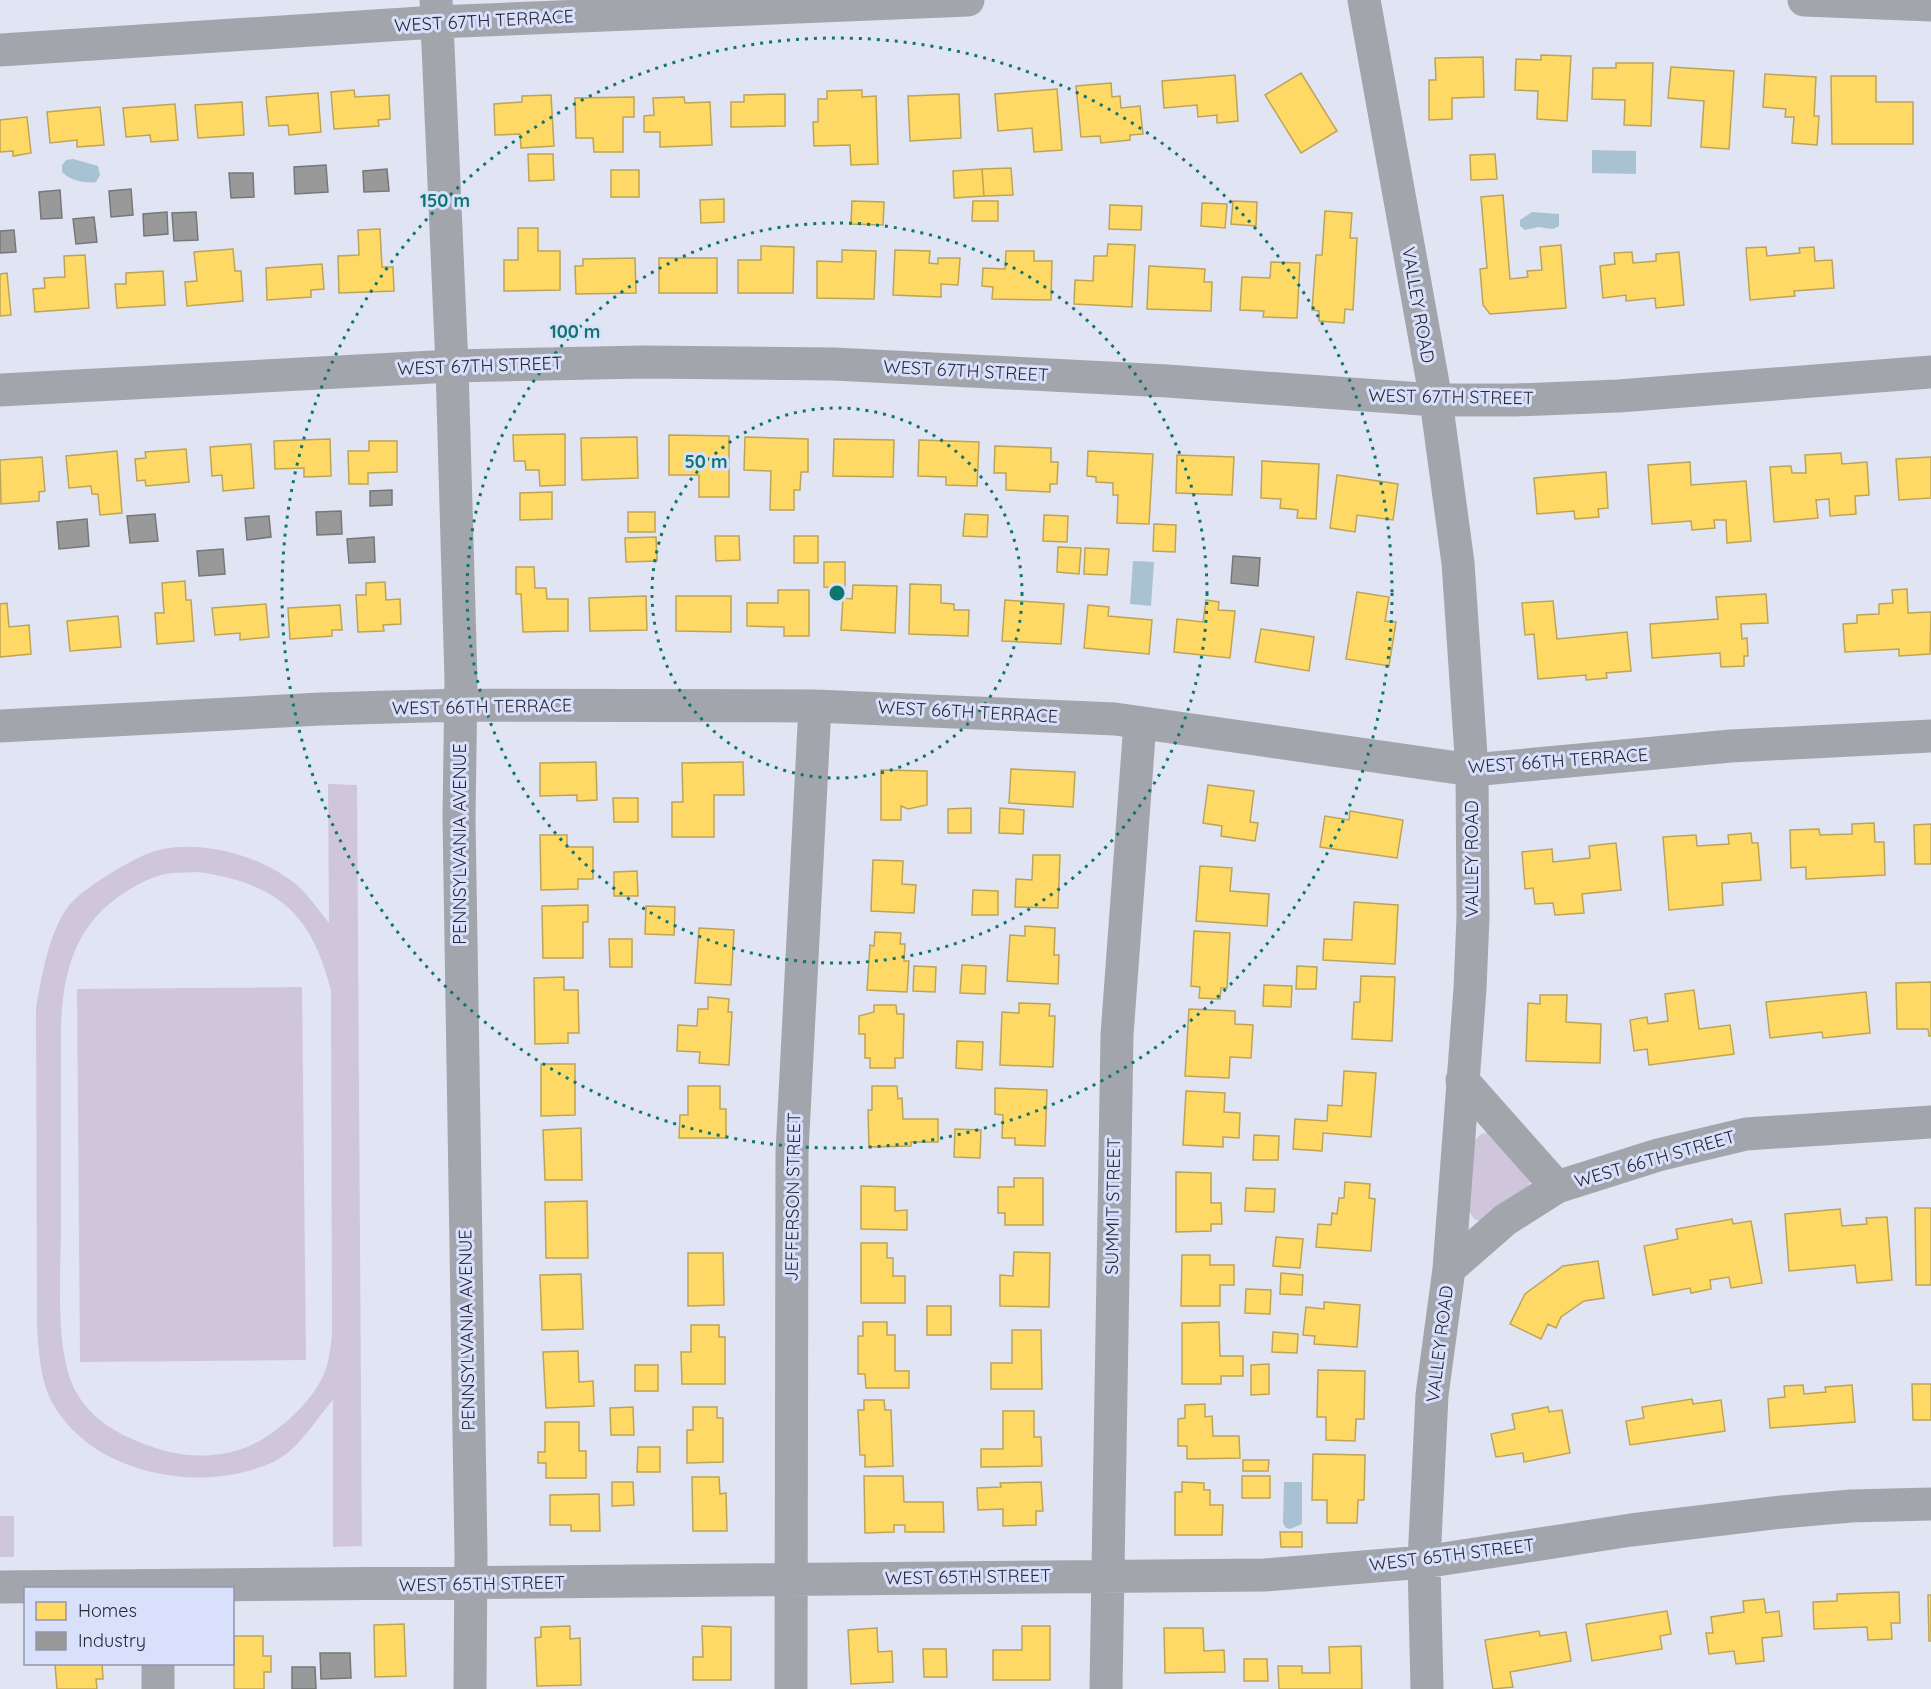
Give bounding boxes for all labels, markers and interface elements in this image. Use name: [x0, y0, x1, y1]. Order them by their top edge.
street label: WEST 67TH TERRACE: [394, 4, 574, 37]
text: 150 m: [420, 189, 470, 212]
street label: VALLEY ROAD: [1397, 245, 1440, 365]
text: 100 m: [550, 320, 600, 343]
street label: WEST 67TH STREET: [397, 351, 563, 380]
street label: WEST 67TH STREET: [883, 355, 1049, 386]
street label: WEST 67TH STREET: [1368, 384, 1534, 409]
text: 50 m: [684, 450, 728, 473]
centre of rings: [827, 583, 847, 603]
street label: WEST 66TH TERRACE: [392, 693, 572, 720]
street label: WEST 66TH TERRACE: [877, 695, 1059, 728]
street label: PENNSYLVANIA AVENUE: [448, 743, 471, 945]
street label: WEST 66TH TERRACE: [1467, 743, 1649, 778]
street label: VALLEY ROAD: [1460, 800, 1483, 918]
street label: JEFFERSON STREET: [780, 1112, 805, 1282]
street label: WEST 66TH STREET: [1572, 1125, 1738, 1192]
street label: SUMMIT STREET: [1100, 1137, 1125, 1275]
street label: PENNSYLVANIA AVENUE: [453, 1229, 480, 1431]
street label: VALLEY ROAD: [1421, 1284, 1458, 1404]
street label: WEST 65TH STREET: [1368, 1533, 1536, 1576]
street label: WEST 65TH STREET: [885, 1564, 1051, 1589]
street label: WEST 65TH STREET: [399, 1571, 565, 1596]
legend: [24, 1587, 234, 1665]
text: Homes: [78, 1599, 137, 1622]
text: Industry: [78, 1629, 146, 1652]

